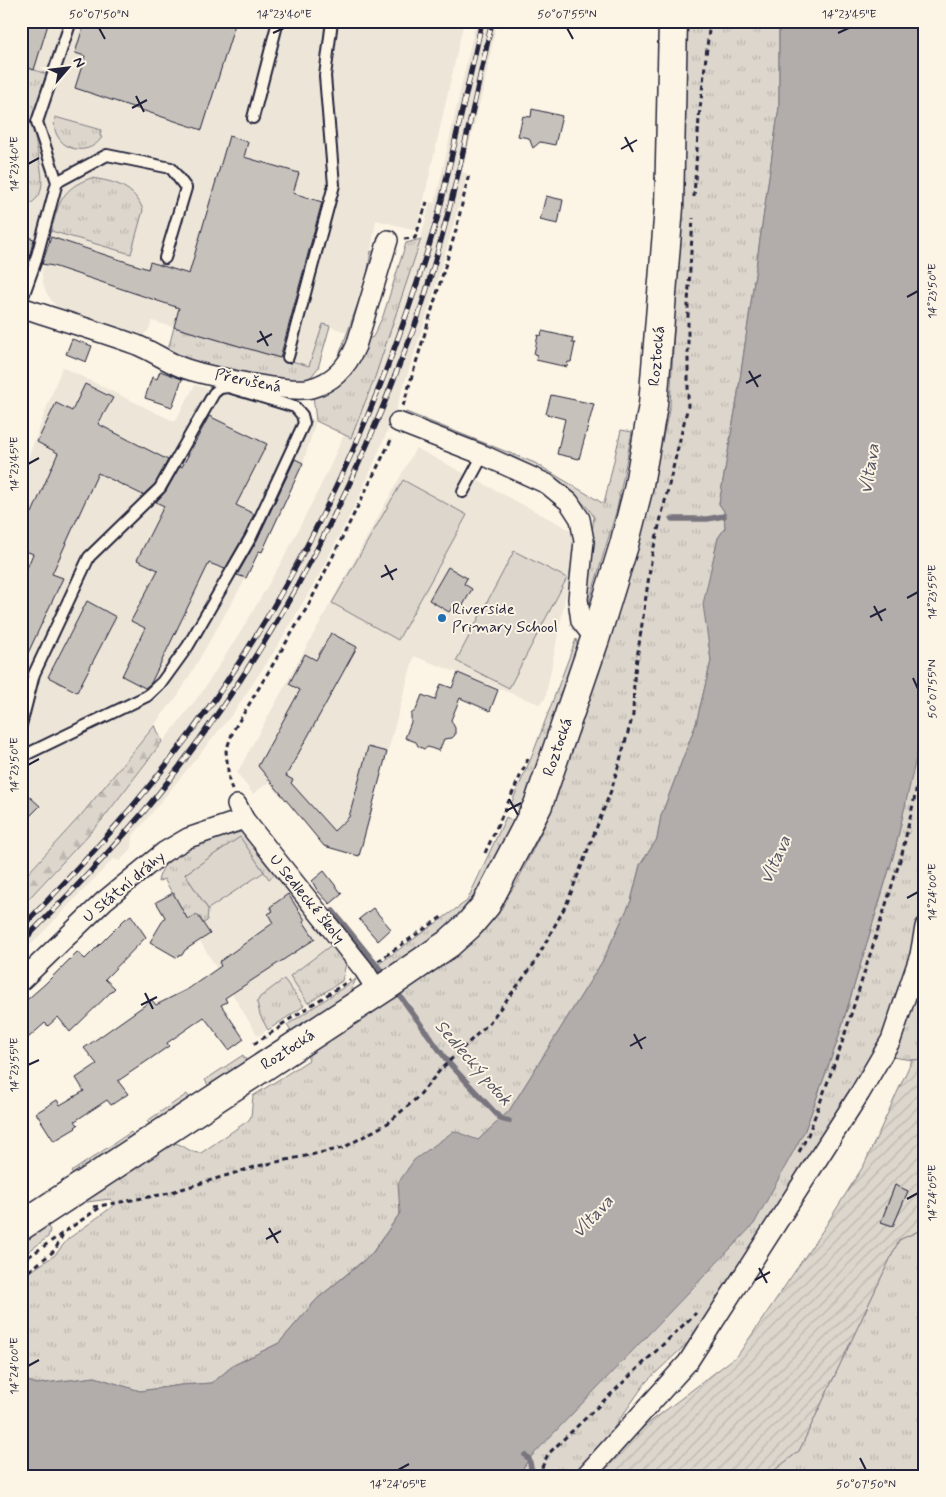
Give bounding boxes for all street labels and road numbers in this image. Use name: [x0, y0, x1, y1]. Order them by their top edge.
street label: Roztocká: [644, 325, 670, 387]
street label: Přerušená: [213, 364, 283, 398]
street label: Roztocká: [538, 715, 578, 779]
street label: U Státní dráhy: [78, 846, 170, 928]
street label: U Sedlecké školy: [264, 850, 350, 948]
street label: Roztocká: [257, 1025, 319, 1075]

